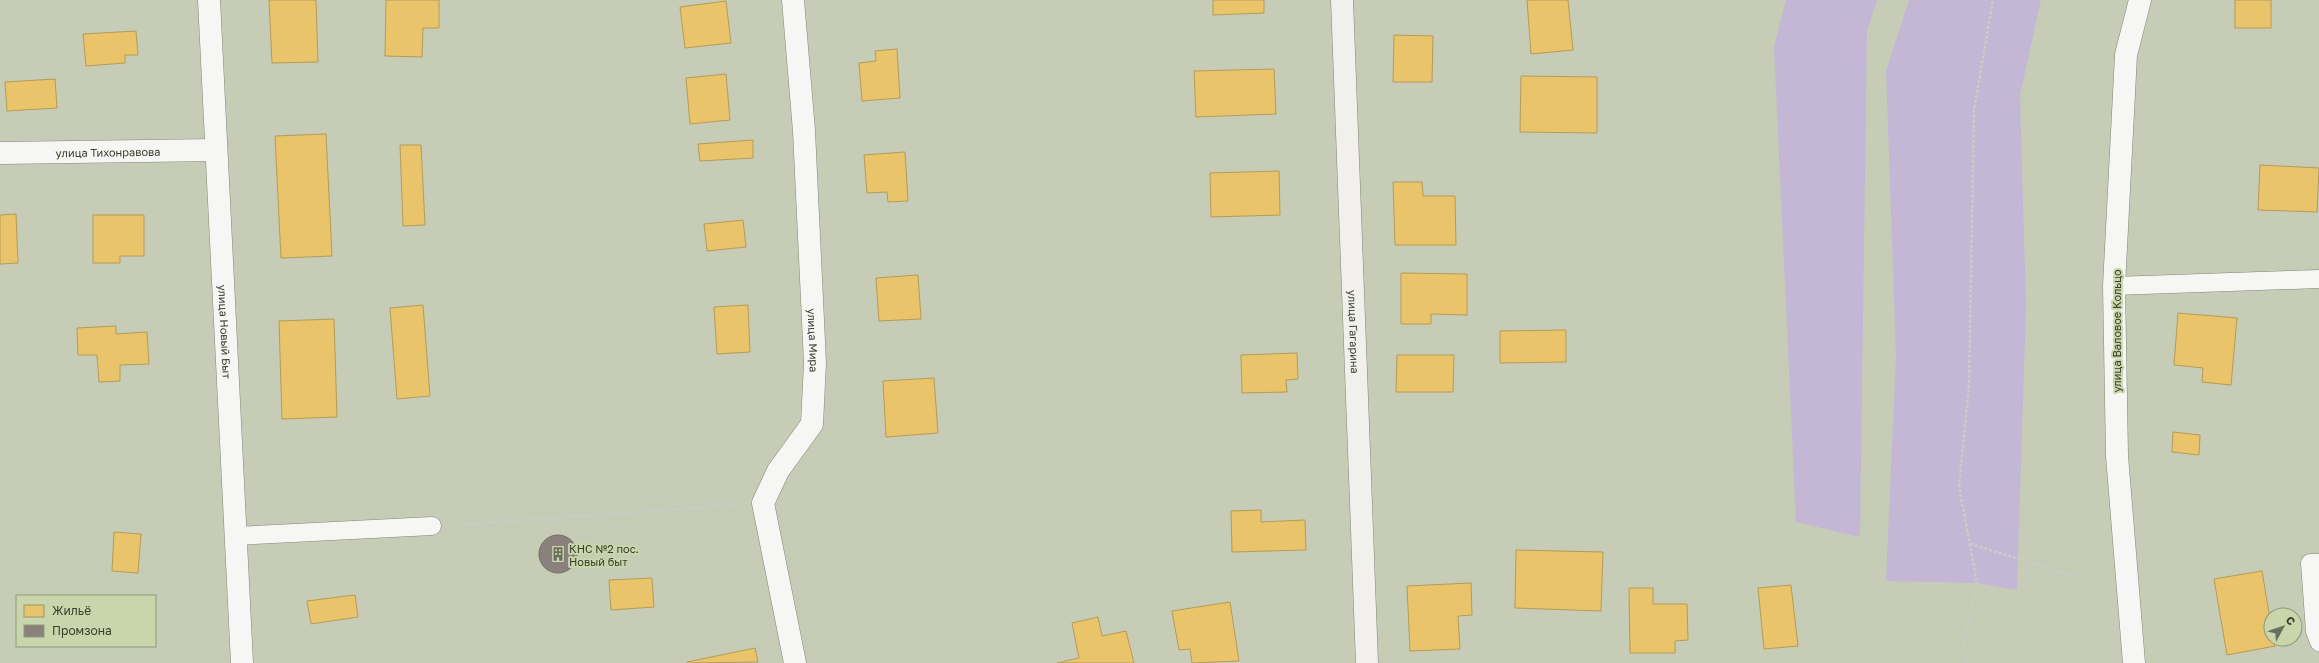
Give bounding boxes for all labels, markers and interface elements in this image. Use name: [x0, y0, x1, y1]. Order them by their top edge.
street label: улица Тихонравова: [55, 144, 161, 159]
street label: улица Валовое Кольцо: [2110, 269, 2123, 393]
street label: улица Новый Быт: [217, 284, 234, 380]
street label: улица Гагарина: [1346, 290, 1363, 374]
street label: улица Мира: [806, 308, 822, 373]
place label: КНС №2 пос. Новый быт: [569, 542, 639, 568]
building icon: КНС №2 пос. Новый быт: [550, 546, 566, 562]
legend: [16, 595, 156, 647]
text: Жильё: [52, 603, 91, 618]
north arrow: [2263, 607, 2303, 647]
text: С: [2284, 613, 2299, 628]
text: Промзона: [52, 623, 112, 638]

